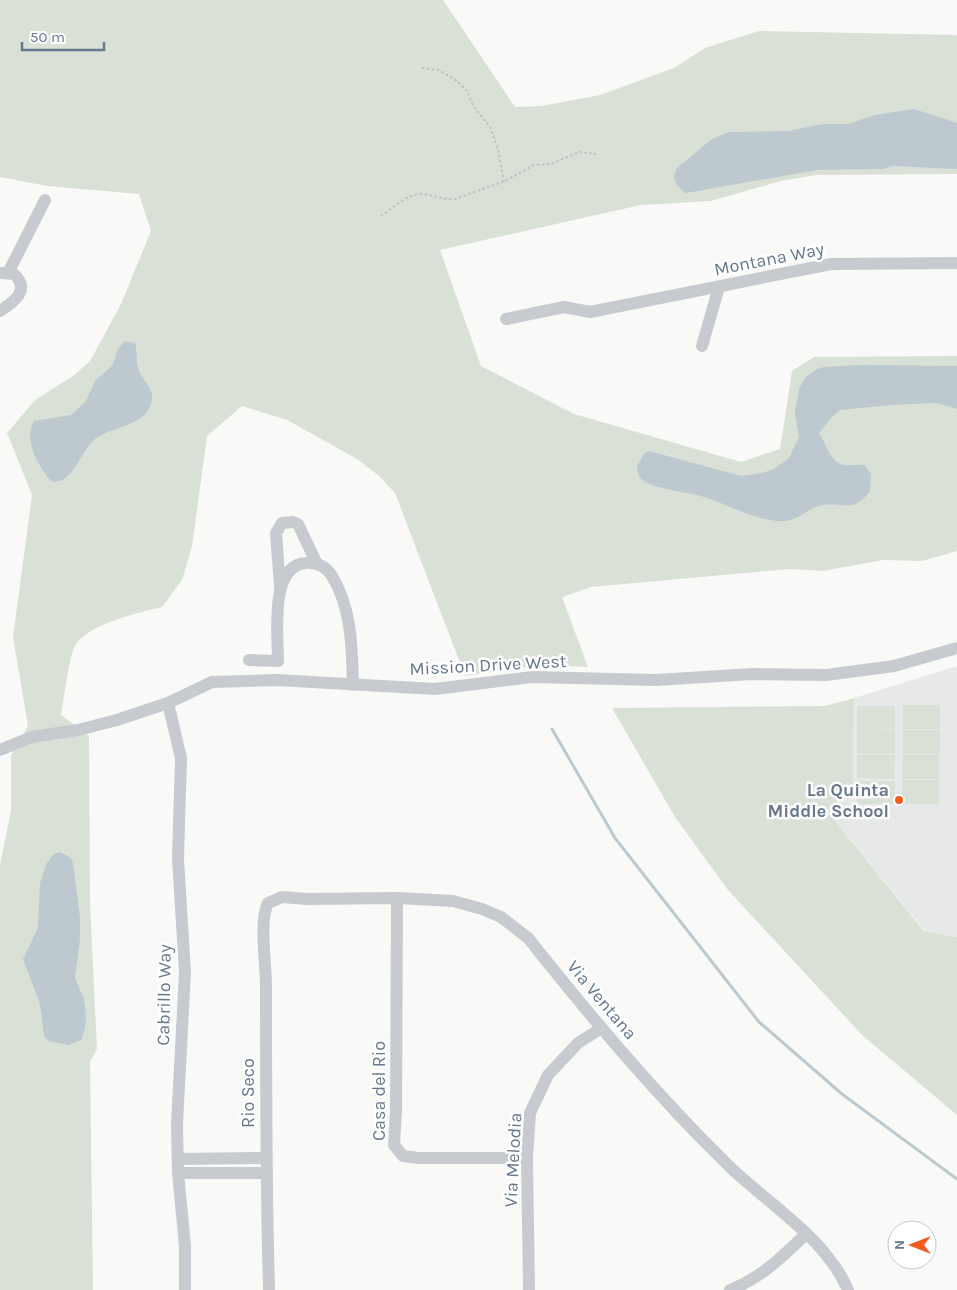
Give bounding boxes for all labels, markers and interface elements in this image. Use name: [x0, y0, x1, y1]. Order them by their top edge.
scale bar: [22, 20, 105, 52]
text: 50 m: [30, 28, 65, 46]
street label: Montana Way: [712, 237, 826, 280]
street label: Mission Drive West: [409, 650, 567, 680]
place label: La Quinta Middle School: [768, 779, 889, 822]
marker: La Quinta Middle School: [893, 794, 905, 806]
street label: Cabrillo Way: [152, 943, 176, 1046]
street label: Via Ventana: [562, 956, 642, 1044]
street label: Casa del Rio: [368, 1041, 390, 1141]
street label: Rio Seco: [237, 1058, 259, 1128]
street label: Via Melodia: [500, 1112, 526, 1208]
north arrow: [887, 1220, 937, 1270]
text: N: [891, 1240, 908, 1250]

